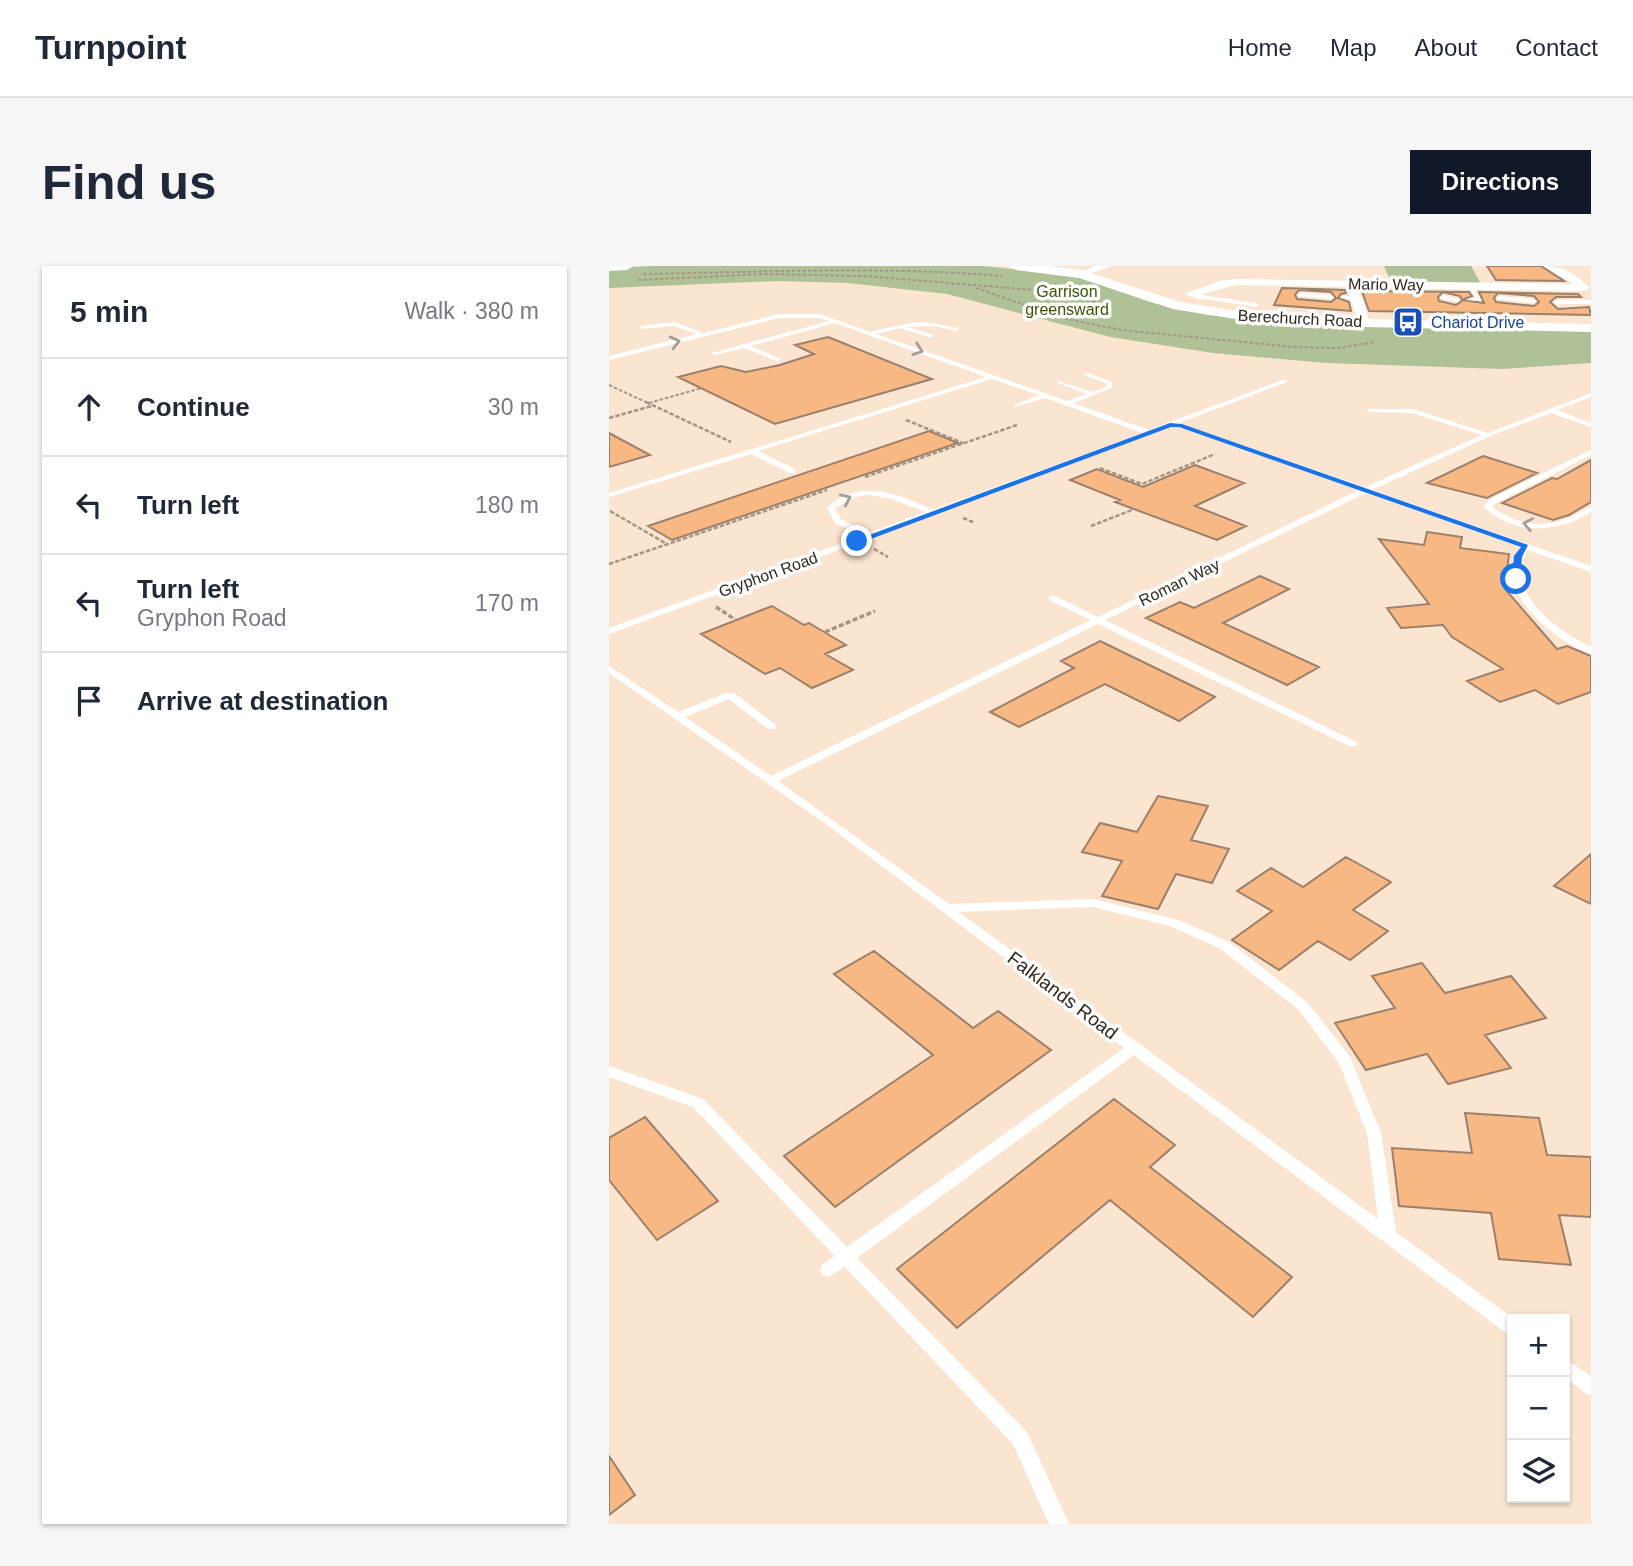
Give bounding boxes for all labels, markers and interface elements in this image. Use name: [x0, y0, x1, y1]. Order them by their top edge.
text: Turnpoint: [35, 29, 187, 66]
text: Home: [1228, 34, 1292, 61]
text: Map: [1330, 34, 1377, 61]
text: About: [1415, 34, 1477, 61]
text: Contact: [1515, 34, 1598, 61]
button: Directions: [1410, 150, 1591, 214]
text: Find us: [42, 155, 216, 209]
street label: Mario Way: [1348, 275, 1424, 294]
park label: Garrison greensward: [1025, 283, 1109, 318]
text: 5 min: [70, 295, 148, 328]
text: Walk · 380 m: [404, 298, 539, 324]
bus stop icon: Chariot Drive: [1391, 305, 1425, 339]
street label: Berechurch Road: [1237, 307, 1363, 330]
place label: Chariot Drive: [1431, 314, 1524, 331]
one-way arrow: [669, 336, 681, 350]
one-way arrow: [912, 342, 924, 356]
icon: ahead: [70, 388, 108, 426]
text: Continue: [137, 392, 250, 422]
text: 30 m: [488, 394, 539, 420]
icon: left: [70, 486, 108, 524]
text: Turn left: [137, 490, 239, 520]
text: 180 m: [475, 492, 539, 518]
one-way arrow: [839, 493, 851, 507]
one-way arrow: [1522, 517, 1534, 532]
route end: [841, 525, 872, 556]
street label: Gryphon Road: [716, 549, 820, 600]
street label: Roman Way: [1136, 556, 1222, 609]
route start: [1500, 563, 1531, 594]
text: Turn left: [137, 574, 239, 604]
icon: left: [70, 584, 108, 622]
text: 170 m: [475, 590, 539, 616]
text: Gryphon Road: [137, 605, 287, 631]
icon: arrive: [70, 682, 108, 720]
text: Arrive at destination: [137, 686, 388, 716]
street label: Falklands Road: [1004, 947, 1122, 1044]
map controls: [1507, 1314, 1570, 1503]
button: +: [1507, 1314, 1570, 1377]
button: −: [1507, 1377, 1570, 1440]
button: layers: [1507, 1440, 1570, 1503]

